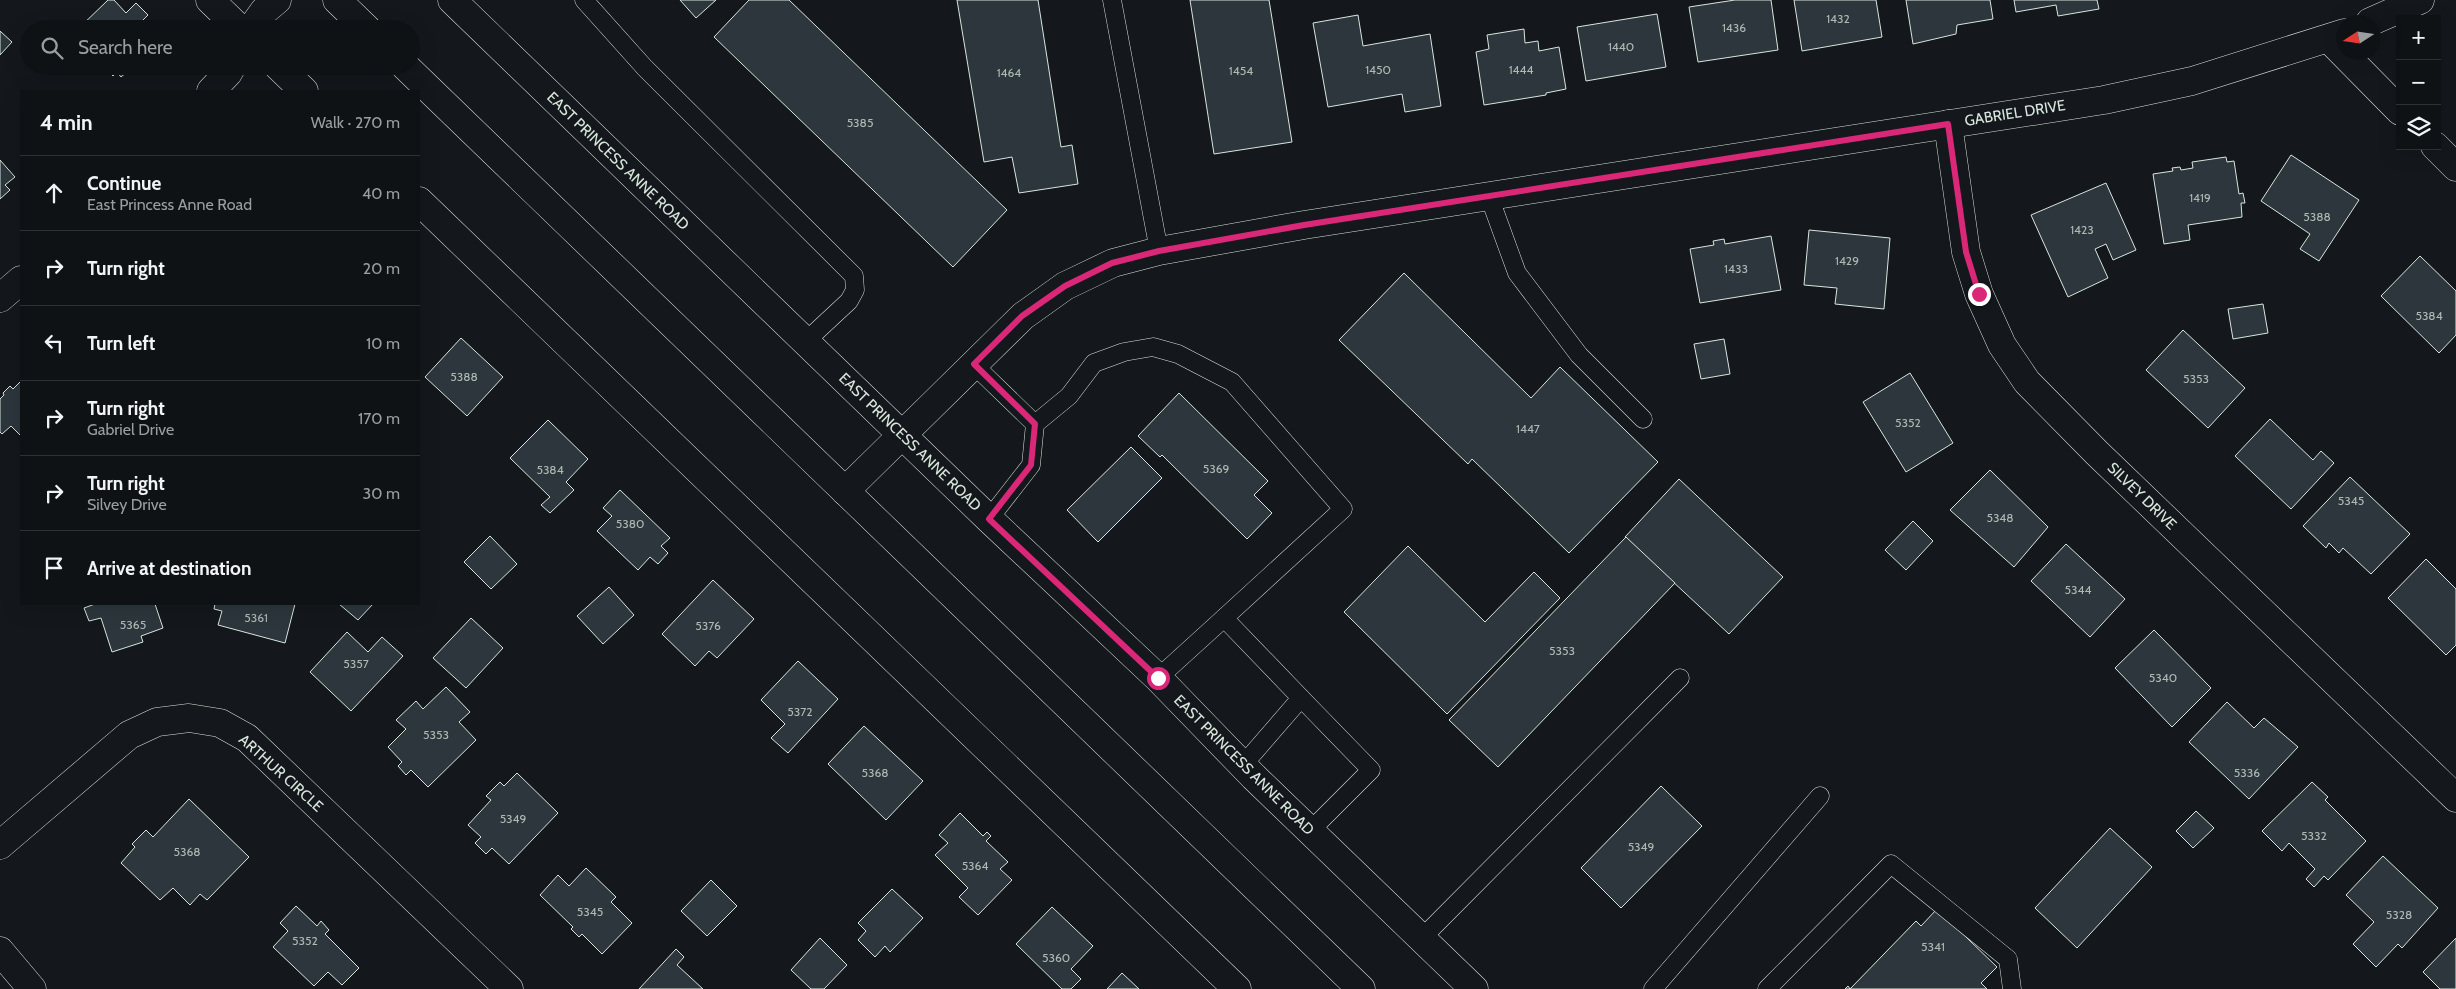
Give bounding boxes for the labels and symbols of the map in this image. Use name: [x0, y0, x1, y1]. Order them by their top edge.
house number: 1432: [1826, 11, 1850, 26]
north arrow: [2336, 15, 2381, 60]
house number: 1436: [1722, 20, 1746, 35]
house number: 1440: [1608, 39, 1634, 54]
house number: 1450: [1365, 62, 1391, 77]
house number: 1444: [1509, 62, 1533, 77]
house number: 1454: [1229, 63, 1253, 78]
house number: 1464: [997, 65, 1021, 80]
street label: EAST PRINCESS ANNE ROAD: [543, 88, 693, 234]
street label: GABRIEL DRIVE: [1963, 96, 2067, 130]
house number: 5385: [847, 115, 873, 130]
house number: 1419: [2189, 190, 2211, 205]
house number: 5388: [2303, 209, 2331, 224]
house number: 1423: [2070, 222, 2094, 237]
house number: 1429: [1835, 253, 1859, 268]
house number: 1433: [1724, 261, 1748, 276]
route end: [1968, 283, 1991, 306]
house number: 5384: [2415, 308, 2443, 323]
house number: 5388: [450, 369, 478, 384]
street label: EAST PRINCESS ANNE ROAD: [835, 369, 985, 515]
house number: 5353: [2183, 371, 2209, 386]
house number: 5352: [1895, 415, 1921, 430]
house number: 1447: [1516, 421, 1540, 436]
street label: SILVEY DRIVE: [2104, 459, 2180, 533]
house number: 5369: [1203, 461, 1229, 476]
house number: 5384: [536, 462, 564, 477]
house number: 5345: [2338, 493, 2364, 508]
house number: 5348: [1986, 510, 2014, 525]
house number: 5380: [616, 516, 644, 531]
house number: 5344: [2065, 582, 2091, 597]
house number: 5361: [244, 610, 268, 625]
house number: 5365: [120, 617, 146, 632]
house number: 5376: [695, 618, 721, 633]
house number: 5353: [1549, 643, 1575, 658]
house number: 5357: [343, 656, 369, 671]
route start: [1147, 667, 1170, 690]
house number: 5340: [2149, 670, 2177, 685]
street label: EAST PRINCESS ANNE ROAD: [1170, 691, 1318, 839]
house number: 5372: [787, 704, 813, 719]
house number: 5353: [423, 727, 449, 742]
street label: ARTHUR CIRCLE: [235, 730, 327, 816]
house number: 5368: [861, 765, 889, 780]
house number: 5336: [2234, 765, 2260, 780]
house number: 5349: [500, 811, 527, 826]
house number: 5332: [2301, 828, 2327, 843]
house number: 5349: [1628, 839, 1655, 854]
house number: 5368: [173, 844, 201, 859]
house number: 5364: [962, 858, 988, 873]
house number: 5345: [577, 904, 603, 919]
house number: 5328: [2386, 907, 2412, 922]
house number: 5352: [292, 933, 318, 948]
house number: 5341: [1921, 939, 1945, 954]
house number: 5360: [1042, 950, 1070, 965]

